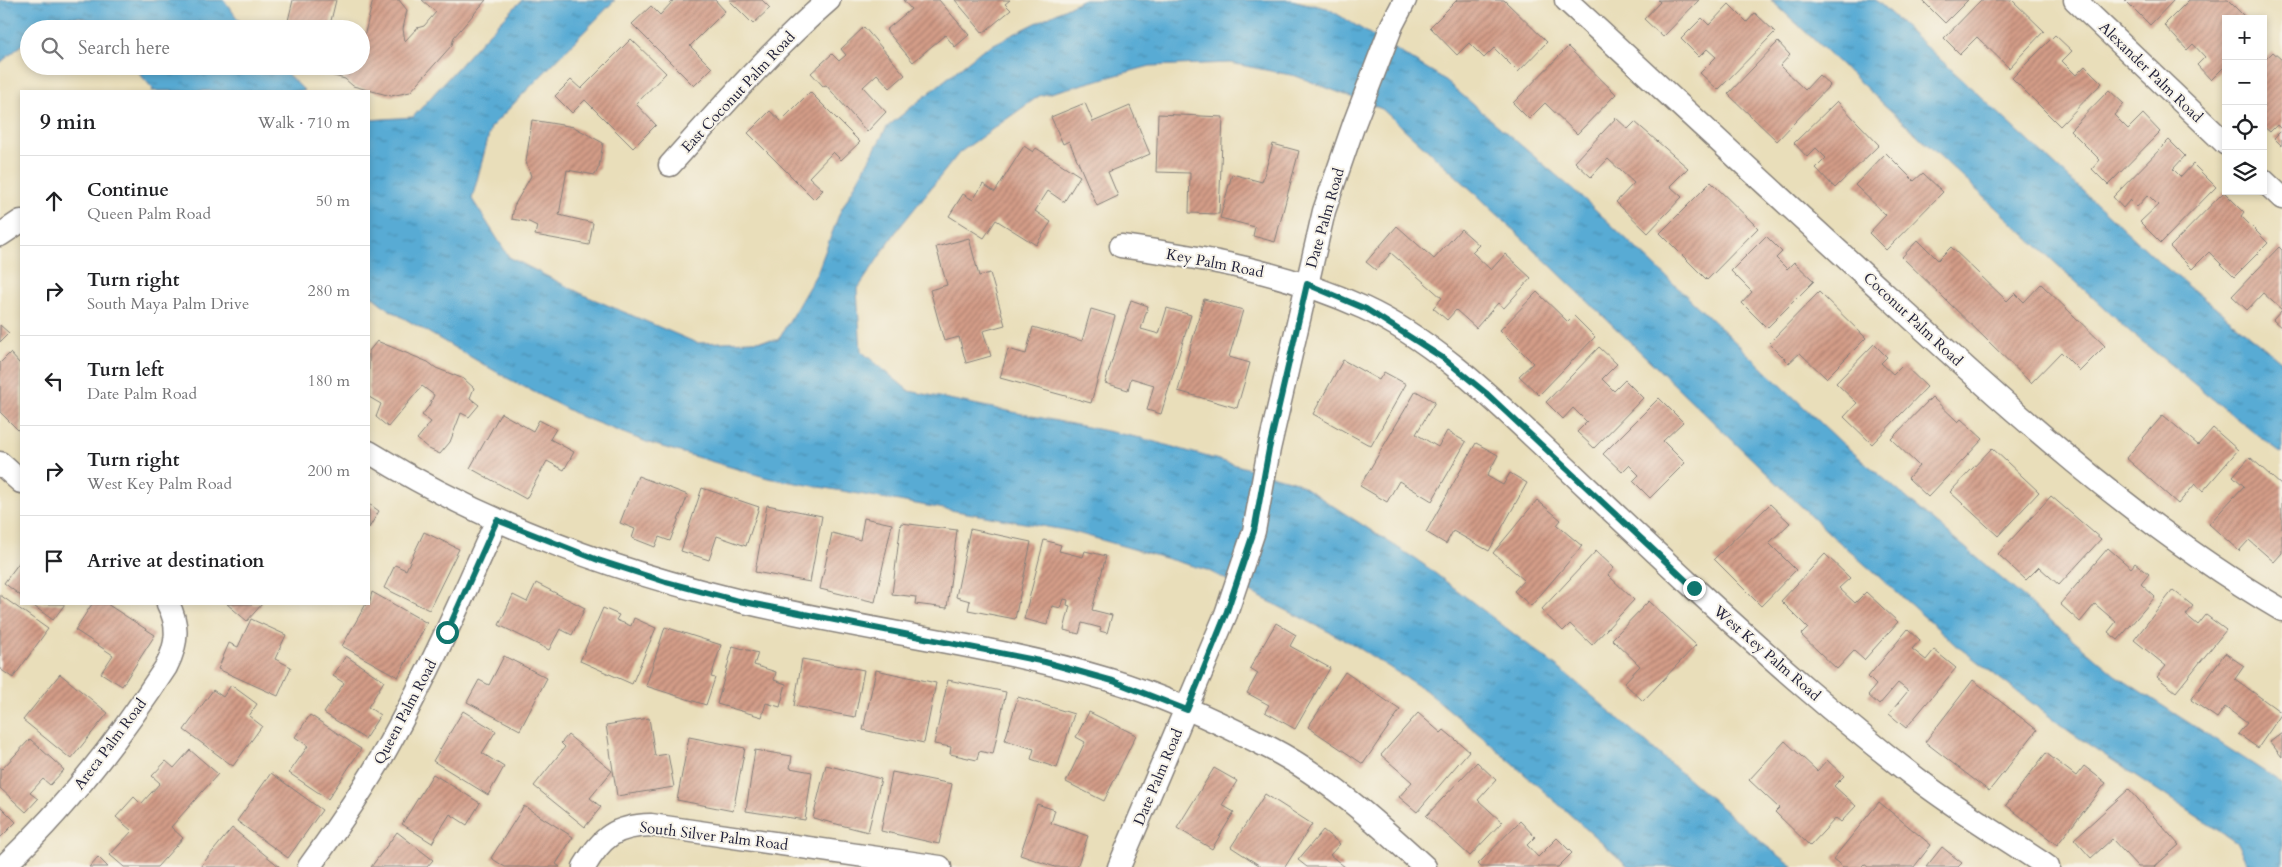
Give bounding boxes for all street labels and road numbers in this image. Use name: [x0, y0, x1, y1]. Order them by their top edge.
street label: Alexander Palm Road: [2095, 17, 2207, 127]
street label: East Coconut Palm Road: [677, 27, 799, 157]
street label: Date Palm Road: [1301, 166, 1349, 270]
street label: Key Palm Road: [1165, 244, 1265, 282]
street label: Coconut Palm Road: [1859, 268, 1967, 370]
street label: West Key Palm Road: [1708, 600, 1825, 705]
street label: Queen Palm Road: [369, 656, 441, 768]
street label: Areca Palm Road: [69, 694, 151, 794]
street label: Date Palm Road: [1129, 726, 1187, 828]
street label: South Silver Palm Road: [639, 817, 789, 855]

